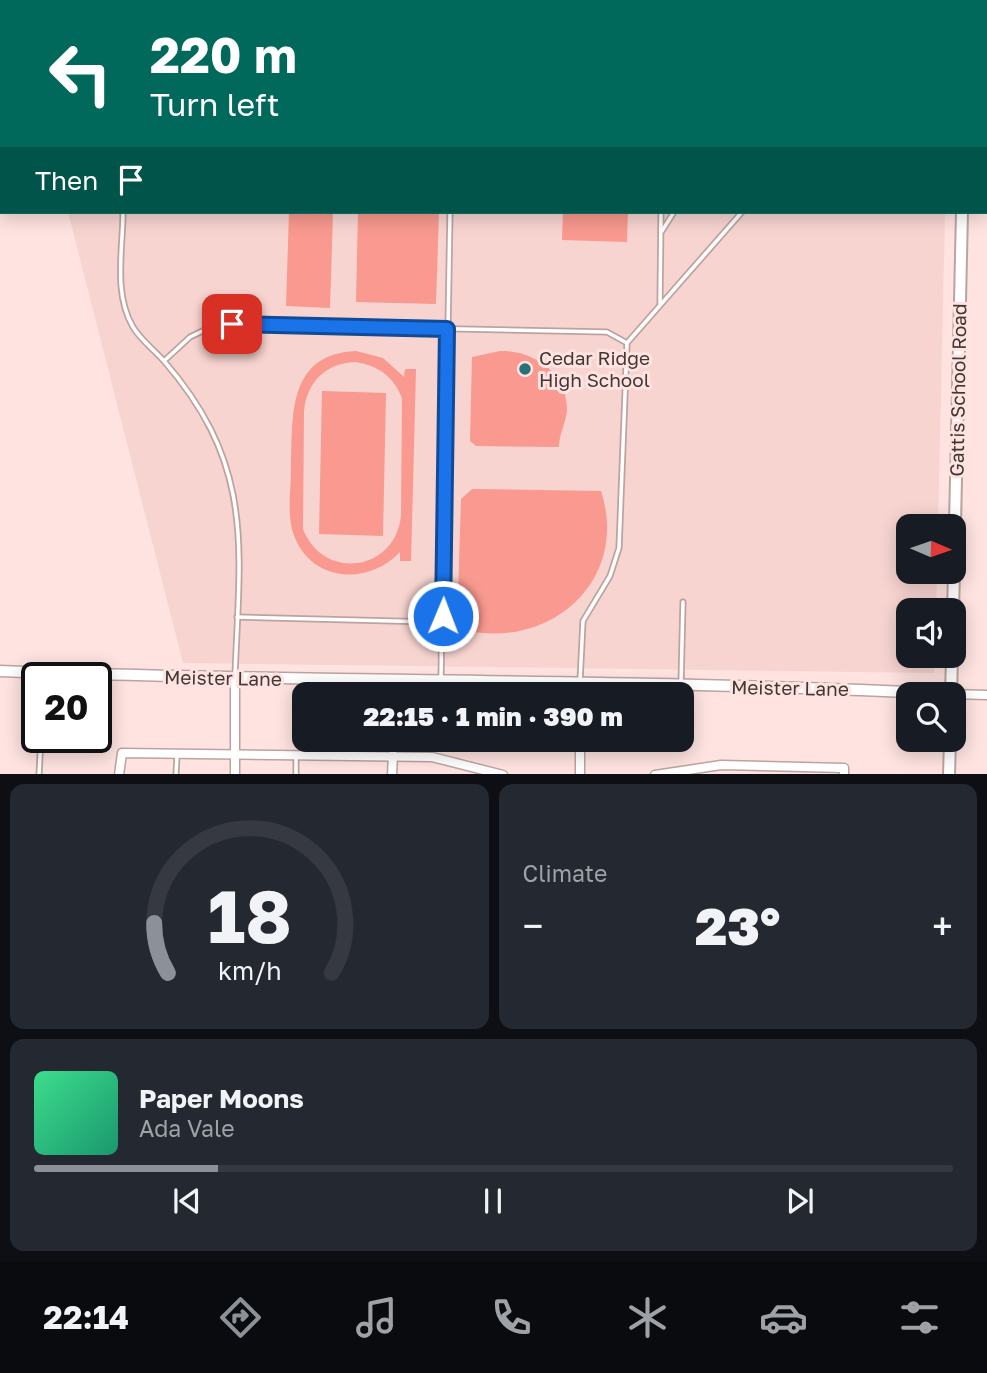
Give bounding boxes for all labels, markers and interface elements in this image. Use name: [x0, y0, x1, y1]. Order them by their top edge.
text: 220 m: [150, 25, 297, 84]
icon: left: [35, 28, 126, 119]
text: Turn left: [150, 85, 279, 123]
icon: arrive: [112, 161, 150, 199]
text: Then: [35, 165, 98, 196]
pin: [202, 294, 262, 354]
street label: Gattis School Road: [944, 303, 971, 477]
icon: arrive: [213, 305, 251, 343]
place label: Cedar Ridge High School: [539, 346, 650, 391]
marker: Cedar Ridge High School: [517, 361, 533, 377]
north arrow: [896, 514, 966, 584]
map controls: [896, 514, 966, 752]
position arrow: [406, 579, 480, 653]
button: sound: [896, 598, 966, 668]
speed limit sign: 20: [21, 662, 112, 753]
street label: Meister Lane: [164, 665, 282, 690]
street label: Meister Lane: [731, 675, 849, 700]
button: search: [896, 682, 966, 752]
text: 22:15 · 1 min · 390 m: [363, 701, 623, 732]
text: Climate: [523, 859, 607, 887]
text: 18: [207, 872, 291, 959]
text: 23°: [695, 894, 780, 956]
text: −: [523, 903, 543, 948]
text: +: [932, 903, 953, 948]
text: km/h: [217, 954, 281, 985]
text: Paper Moons: [139, 1083, 304, 1114]
text: Ada Vale: [139, 1114, 235, 1142]
icon: previous: [168, 1182, 206, 1220]
icon: pause: [474, 1182, 512, 1220]
icon: next: [781, 1182, 819, 1220]
icon: directions: [216, 1293, 265, 1342]
icon: music: [352, 1293, 401, 1342]
icon: phone: [487, 1293, 536, 1342]
icon: climate: [623, 1293, 672, 1342]
icon: car: [759, 1293, 808, 1342]
icon: filters: [895, 1293, 944, 1342]
text: 22:14: [43, 1298, 129, 1336]

